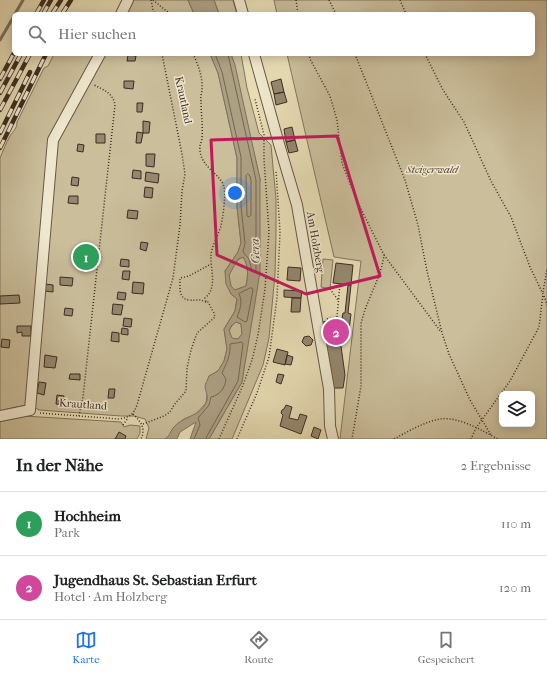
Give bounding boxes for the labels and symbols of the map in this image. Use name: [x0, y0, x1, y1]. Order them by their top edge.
street label: Krautland: [172, 75, 195, 126]
park label: Steigerwald: [405, 163, 459, 176]
your location: [225, 183, 245, 203]
street label: Am Holzberg: [304, 209, 327, 274]
water label: Gera: [248, 238, 262, 264]
pin: 1: [73, 242, 99, 272]
pin: 2: [323, 317, 349, 347]
street label: Krautland: [58, 396, 109, 413]

